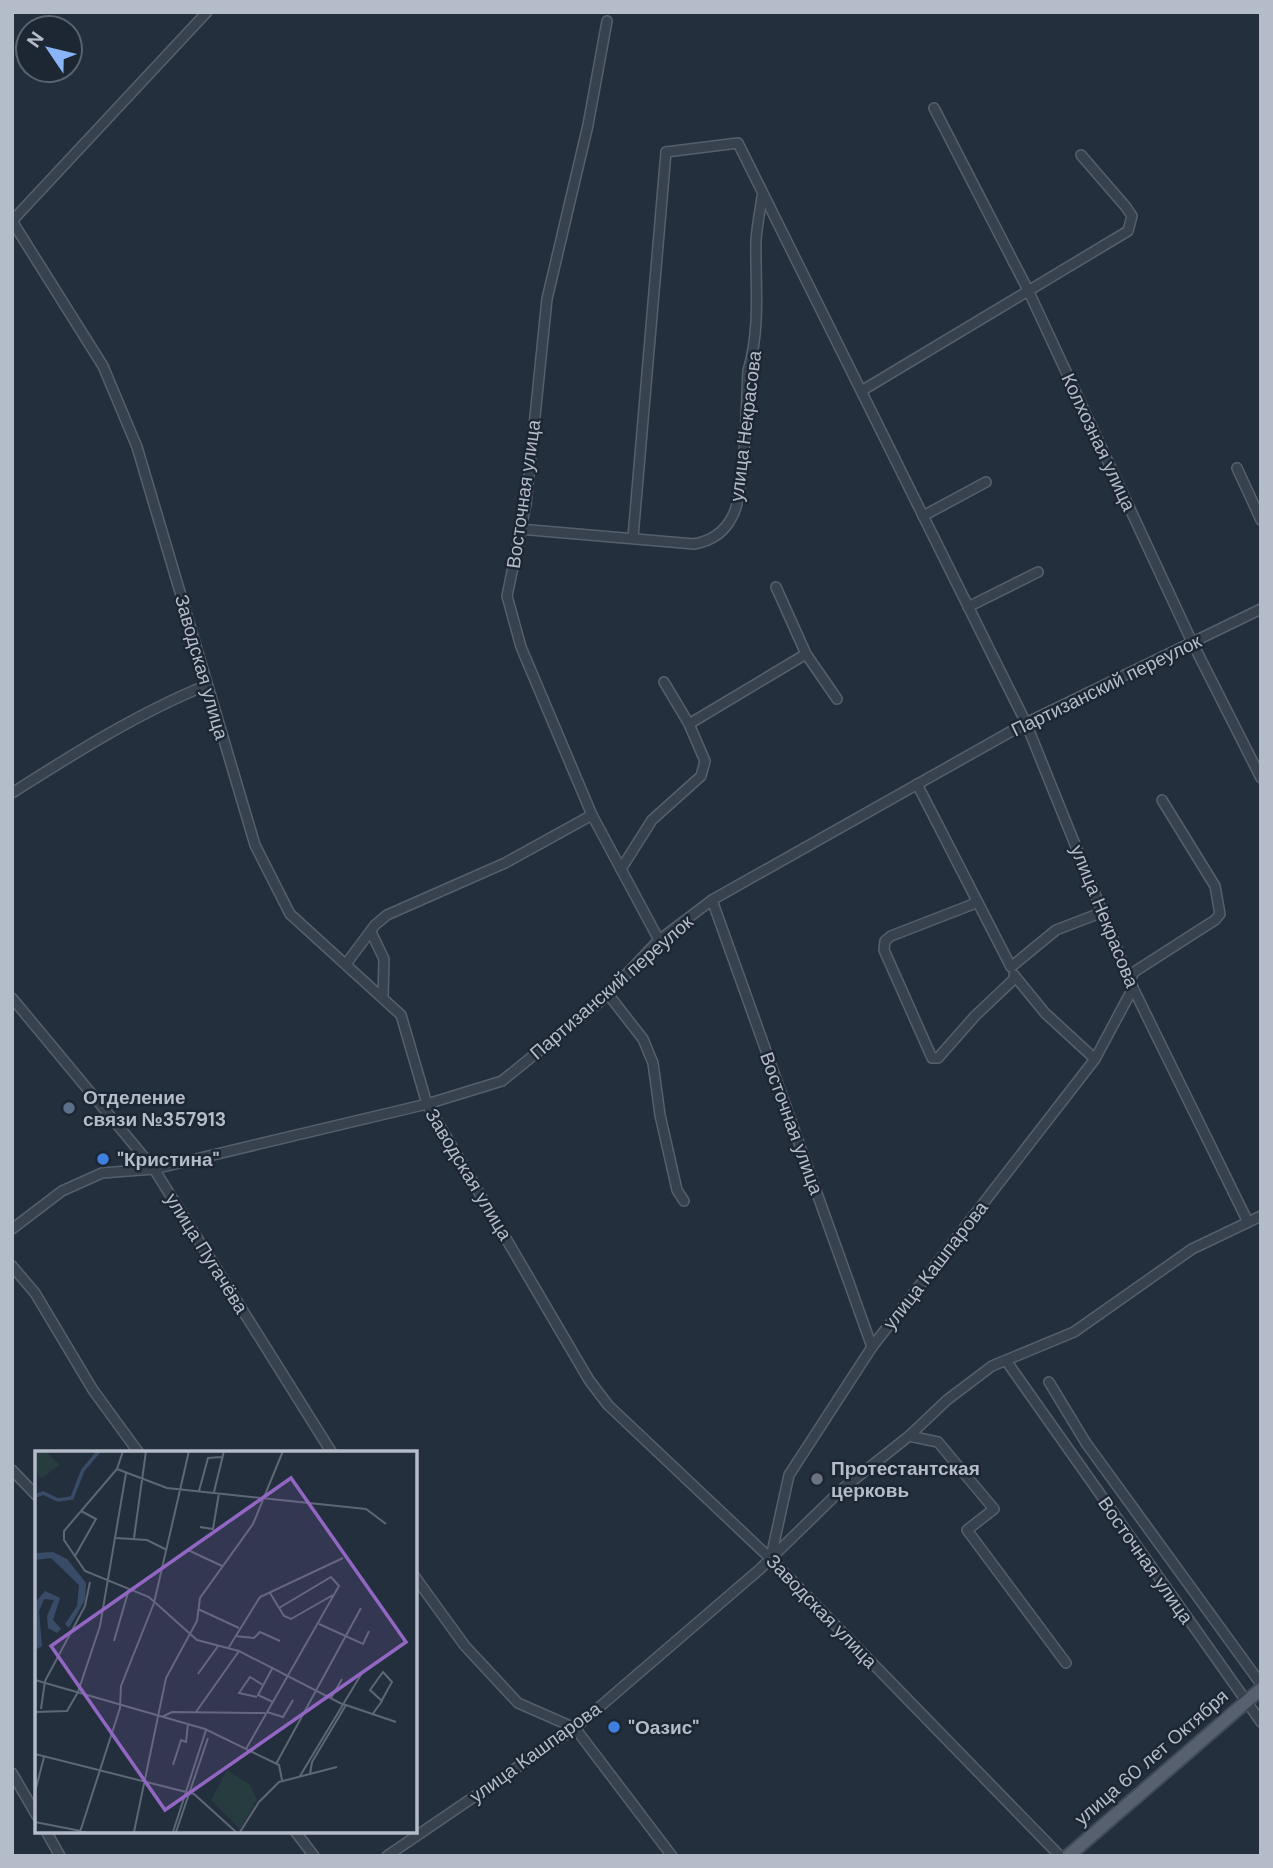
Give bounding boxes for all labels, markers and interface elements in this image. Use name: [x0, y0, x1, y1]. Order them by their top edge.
north arrow: [14, 14, 84, 84]
text: N: [21, 27, 50, 52]
street label: улица Некрасова: [724, 349, 767, 503]
street label: Колхозная улица: [1056, 369, 1142, 516]
street label: Восточная улица: [501, 418, 546, 570]
street label: Заводская улица: [169, 592, 234, 743]
street label: Партизанский переулок: [1007, 628, 1206, 742]
street label: улица Некрасова: [1065, 841, 1145, 992]
street label: Партизанский переулок: [524, 909, 699, 1065]
street label: Восточная улица: [754, 1048, 829, 1198]
place label: Отделение связи №357913: [83, 1085, 226, 1132]
marker: Отделение связи №357913: [61, 1100, 77, 1116]
street label: Заводская улица: [419, 1104, 518, 1245]
place label: "Кристина": [117, 1147, 219, 1172]
marker: "Кристина": [95, 1151, 111, 1167]
street label: улица Пугачёва: [159, 1188, 254, 1319]
street label: улица Кашпарова: [877, 1196, 994, 1335]
inset map: [35, 1451, 416, 1833]
place label: Протестантская церковь: [831, 1456, 980, 1503]
marker: Протестантская церковь: [809, 1471, 825, 1487]
street label: Восточная улица: [1092, 1492, 1199, 1629]
street label: Заводская улица: [761, 1549, 883, 1674]
street label: улица 60 лет Октября: [1069, 1684, 1233, 1831]
street label: улица Кашпарова: [465, 1696, 606, 1809]
place label: "Оазис": [628, 1715, 699, 1740]
marker: "Оазис": [606, 1719, 622, 1735]

